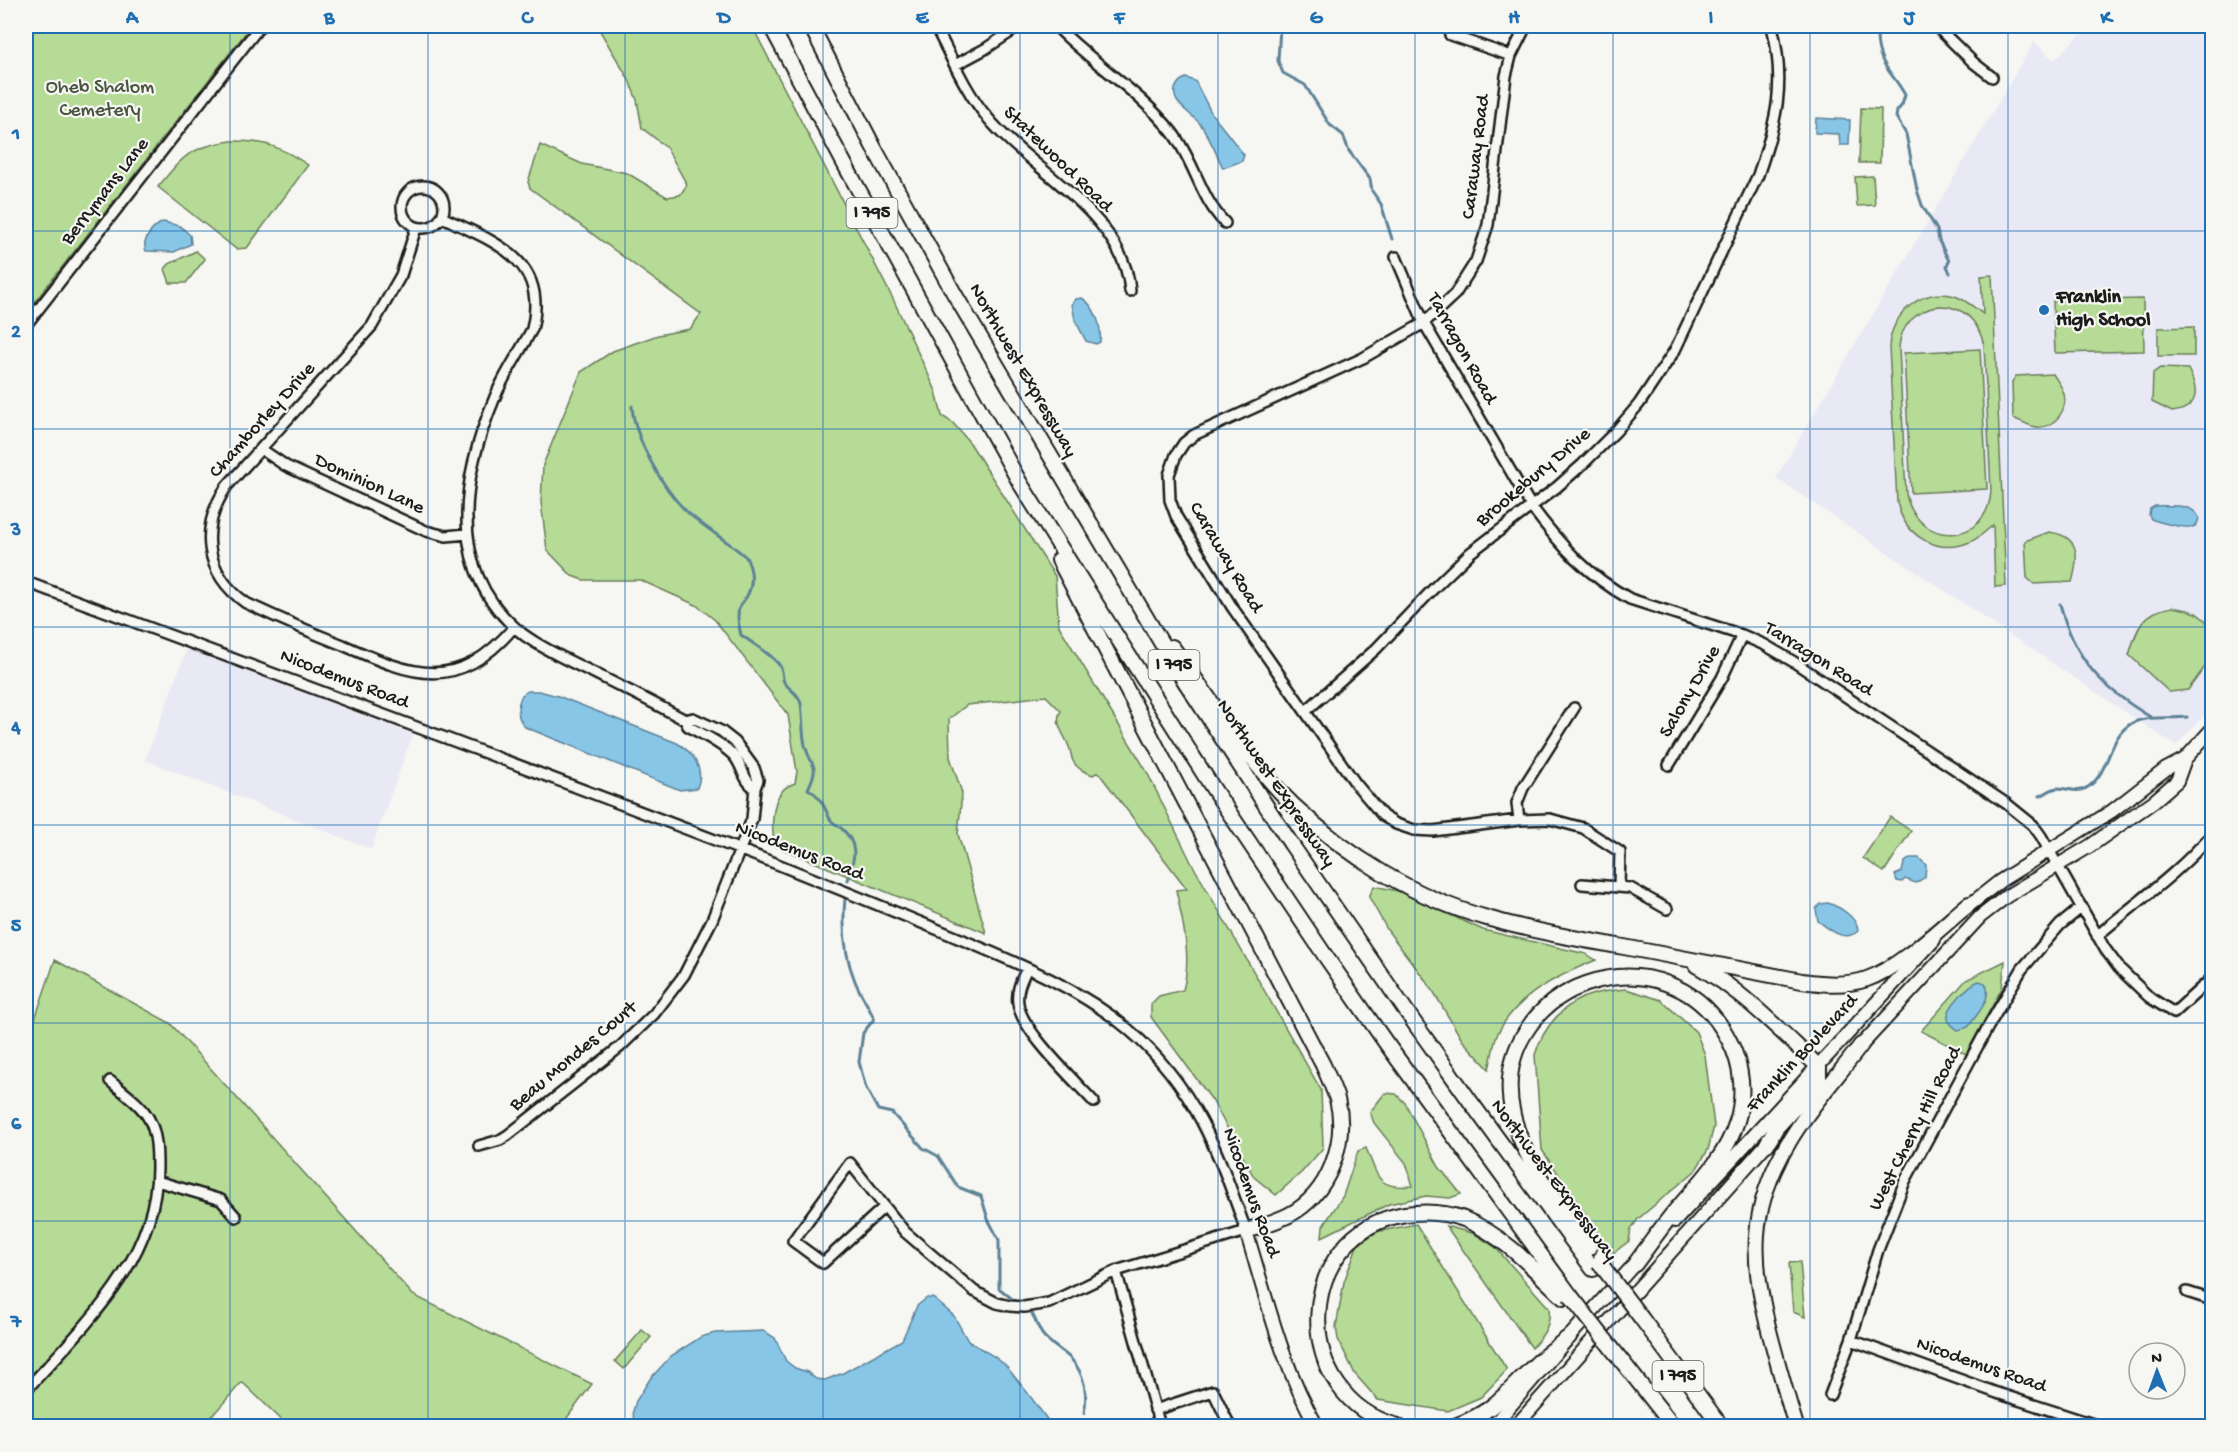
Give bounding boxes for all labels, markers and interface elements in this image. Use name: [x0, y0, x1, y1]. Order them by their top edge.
text: A: [125, 8, 140, 31]
text: B: [323, 8, 335, 31]
text: C: [521, 8, 535, 31]
text: D: [715, 8, 731, 31]
text: E: [916, 8, 930, 31]
text: F: [1113, 8, 1126, 31]
text: G: [1310, 8, 1324, 31]
text: H: [1508, 8, 1520, 31]
text: I: [1709, 8, 1714, 31]
text: J: [1903, 8, 1916, 31]
text: K: [2099, 8, 2114, 31]
park label: Oheb Shalom Cemetery: [46, 77, 154, 123]
street label: Caraway Road: [1458, 91, 1496, 220]
street label: Statewood Road: [997, 102, 1118, 220]
text: 1: [11, 124, 20, 147]
street label: Berrymans Lane: [56, 133, 155, 251]
road number: I 795: [846, 198, 898, 228]
street label: Northwest Expressway: [963, 280, 1081, 462]
place label: Franklin High School: [2055, 287, 2151, 333]
street label: Tarragon Road: [1420, 288, 1502, 411]
marker: Franklin High School: [2037, 303, 2051, 317]
text: 2: [11, 322, 21, 345]
street label: Chamborley Drive: [205, 358, 321, 484]
street label: Brookebury Drive: [1471, 423, 1596, 533]
street label: Dominion Lane: [309, 449, 428, 521]
street label: Caraway Road: [1183, 499, 1268, 619]
text: 3: [10, 520, 21, 543]
street label: Tarragon Road: [1759, 617, 1878, 704]
street label: Salony Drive: [1655, 641, 1727, 742]
street label: Nicodemus Road: [276, 645, 414, 716]
road number: I 795: [1148, 650, 1200, 680]
street label: Northwest Expressway: [1210, 696, 1340, 872]
text: 4: [10, 718, 21, 741]
street label: Nicodemus Road: [731, 817, 869, 888]
text: 5: [11, 916, 22, 939]
street label: Franklin Boulevard: [1742, 988, 1865, 1119]
street label: Beau Mondes Court: [505, 996, 644, 1118]
street label: West Cherry Hill Road: [1865, 1041, 1968, 1215]
street label: Northwest Expressway: [1485, 1095, 1622, 1267]
text: 6: [11, 1114, 22, 1137]
street label: Nicodemus Road: [1216, 1125, 1285, 1263]
text: 7: [10, 1312, 23, 1335]
street label: Nicodemus Road: [1913, 1333, 2051, 1400]
north arrow: [2127, 1341, 2187, 1401]
text: N: [2151, 1350, 2163, 1369]
road number: I 795: [1652, 1361, 1704, 1391]

